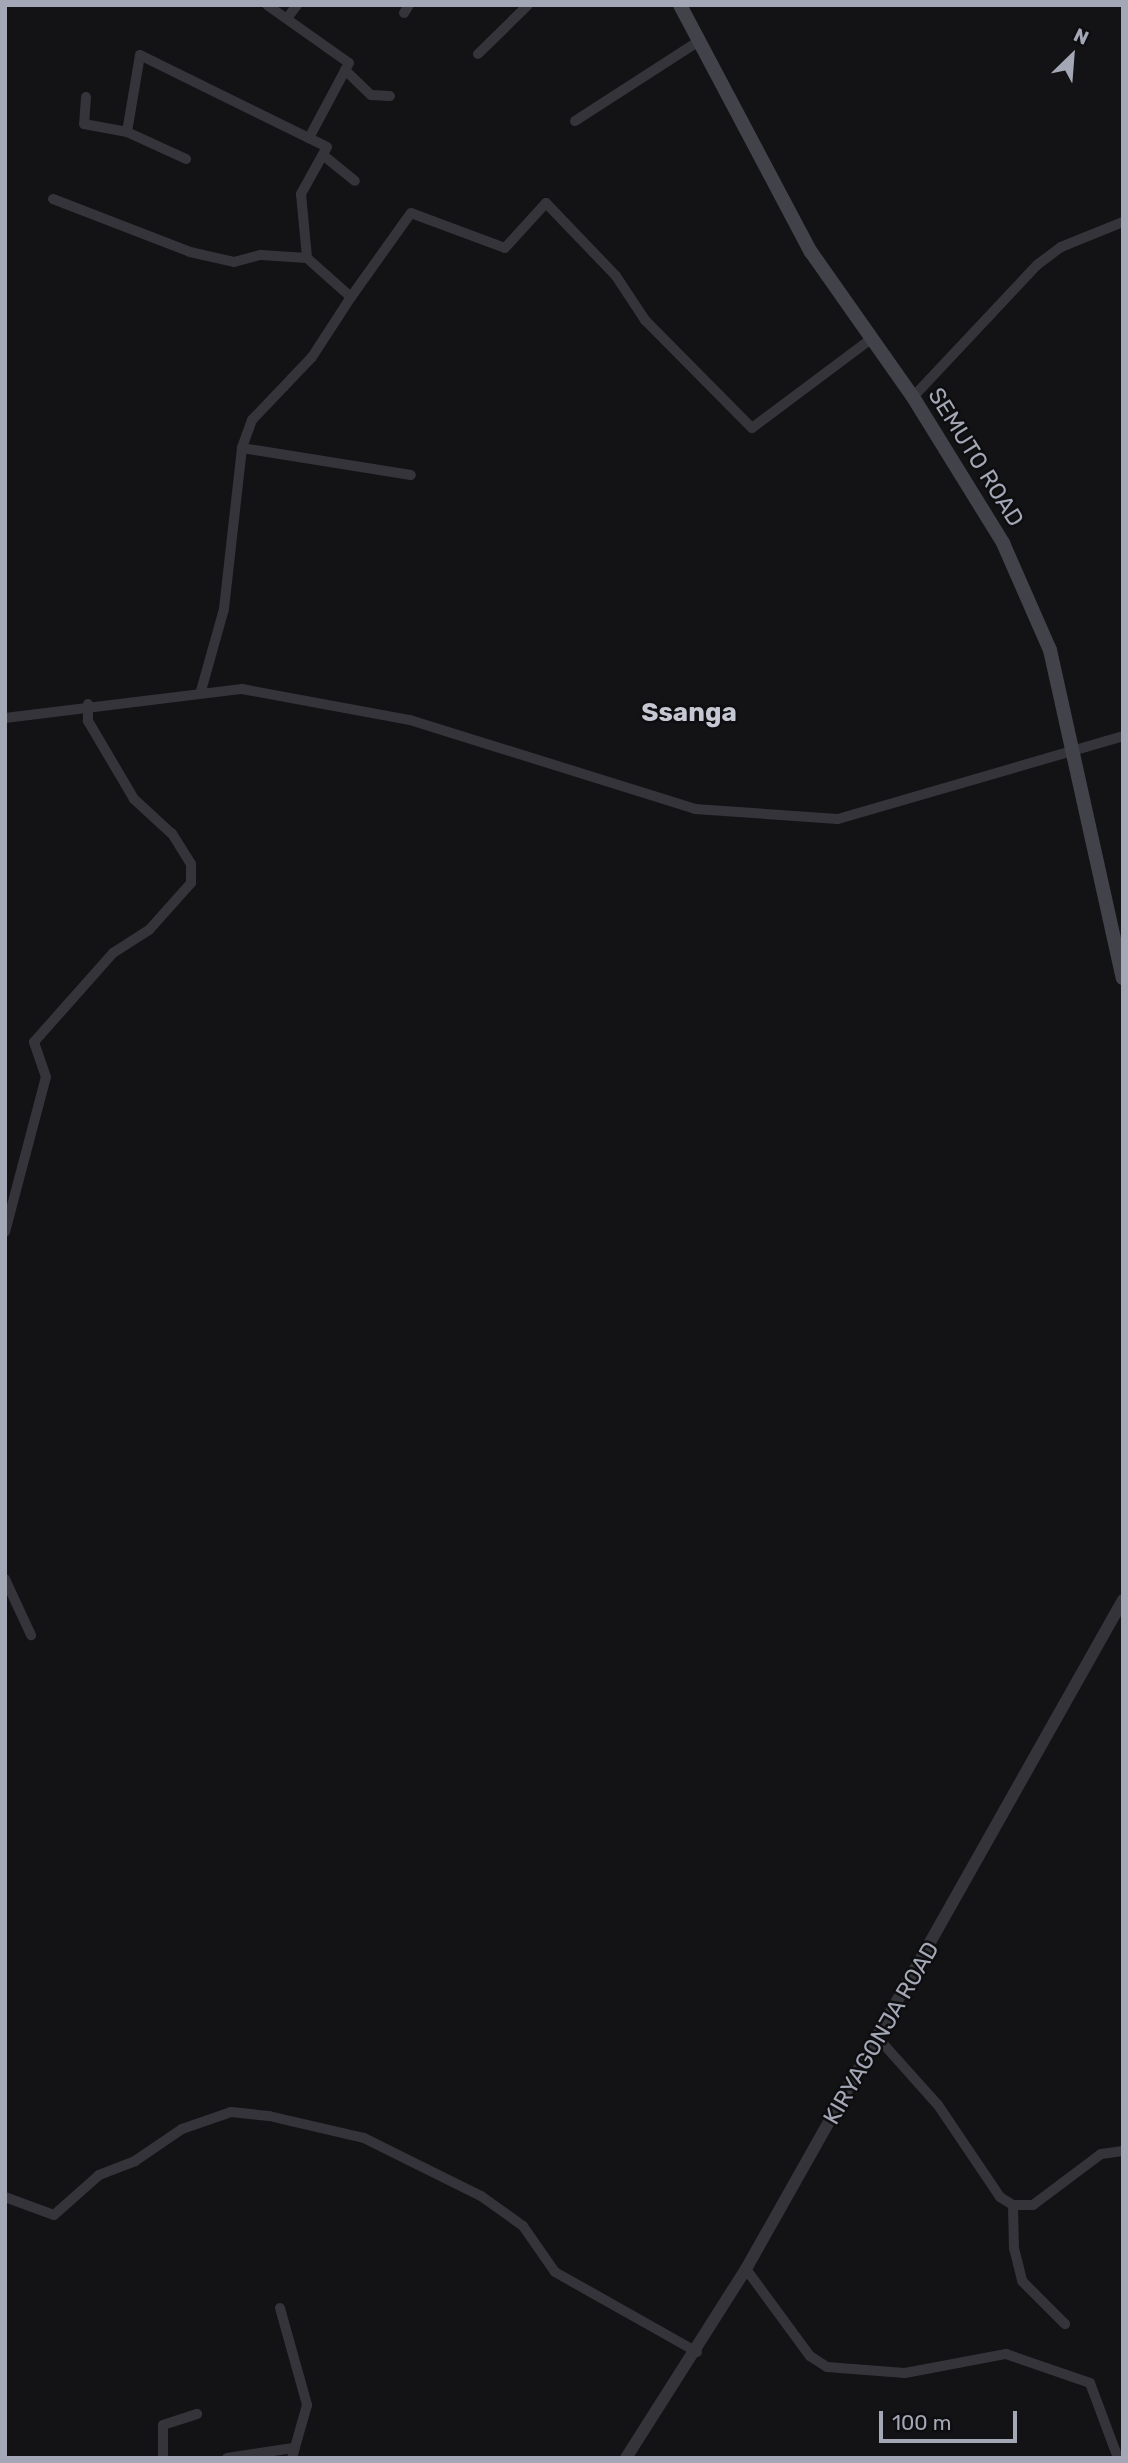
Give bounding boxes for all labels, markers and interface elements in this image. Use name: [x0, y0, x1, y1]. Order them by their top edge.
north arrow: [1037, 21, 1107, 91]
text: N: [1070, 23, 1092, 50]
street label: SEMUTO ROAD: [922, 383, 1030, 531]
district label: Ssanga: [641, 697, 737, 729]
street label: KIRYAGONJA ROAD: [817, 1936, 945, 2130]
scale bar: [883, 2396, 1021, 2440]
text: 100 m: [892, 2410, 951, 2435]

